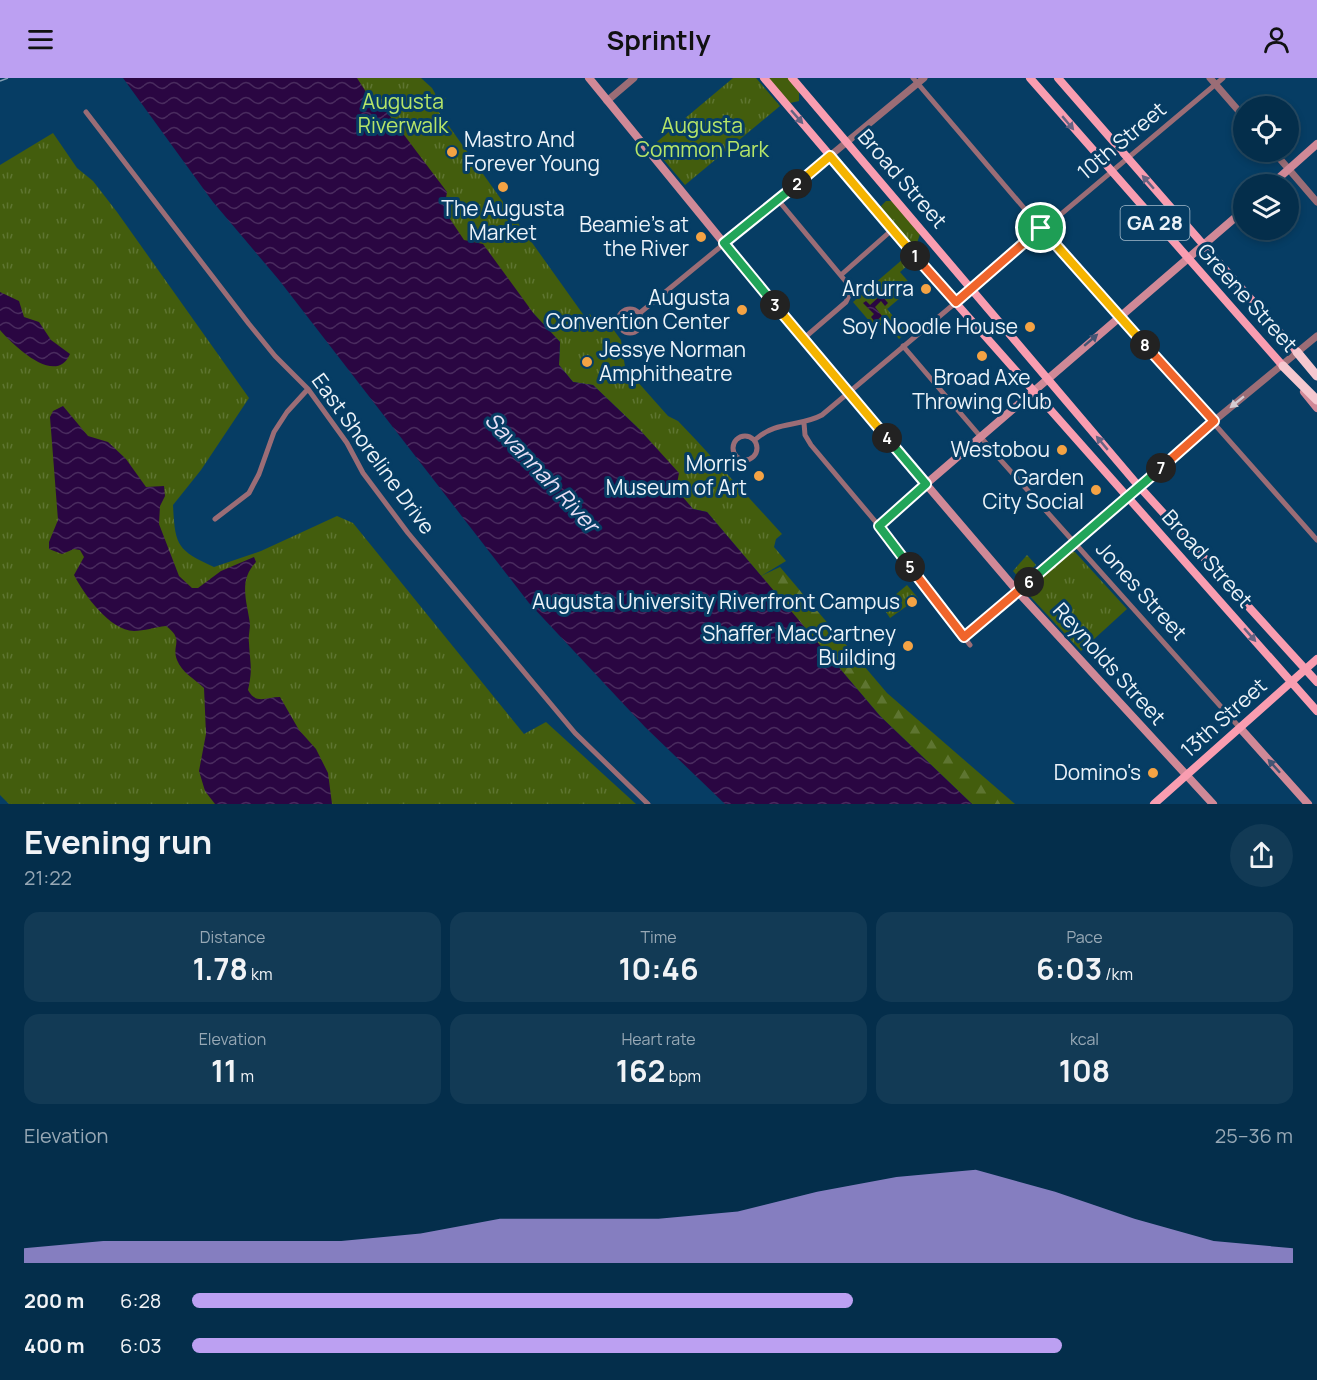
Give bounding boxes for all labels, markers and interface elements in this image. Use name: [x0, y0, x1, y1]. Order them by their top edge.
text: Sprintly: [607, 21, 711, 58]
icon: menu: [24, 23, 57, 56]
icon: person: [1260, 23, 1293, 56]
park label: Augusta Riverwalk: [358, 87, 449, 139]
street label: 10th Street: [1071, 95, 1172, 186]
map controls: [1233, 96, 1299, 240]
button: locate: [1233, 96, 1299, 162]
one-way arrow: [790, 109, 803, 124]
park label: Augusta Common Park: [635, 111, 770, 163]
one-way arrow: [1061, 115, 1074, 130]
street label: Broad Street: [852, 123, 954, 234]
place label: Mastro And Forever Young: [464, 125, 600, 177]
marker: Mastro And Forever Young: [445, 145, 459, 159]
pin: 2: [782, 169, 812, 199]
text: 2: [792, 173, 802, 195]
button: layers: [1233, 174, 1299, 240]
one-way arrow: [1142, 175, 1155, 190]
marker: The Augusta Market: [496, 180, 510, 194]
place label: The Augusta Market: [441, 194, 565, 246]
pin: [1015, 202, 1066, 253]
road number: GA 28: [1120, 206, 1190, 240]
place label: Beamie's at the River: [579, 210, 689, 262]
icon: arrive: [1024, 211, 1057, 244]
marker: Beamie's at the River: [694, 230, 708, 244]
street label: Greene Street: [1192, 237, 1304, 358]
pin: 1: [900, 241, 930, 271]
text: 1: [911, 245, 919, 267]
place label: Ardurra: [842, 274, 914, 302]
marker: Ardurra: [919, 282, 933, 296]
place label: Augusta Convention Center: [546, 283, 730, 335]
pin: 3: [760, 290, 790, 320]
text: 3: [770, 294, 780, 316]
marker: Augusta Convention Center: [735, 303, 749, 317]
place label: Soy Noodle House: [842, 312, 1018, 340]
marker: Soy Noodle House: [1023, 320, 1037, 334]
pin: 8: [1130, 330, 1160, 360]
one-way arrow: [1083, 334, 1098, 347]
text: 8: [1140, 334, 1150, 356]
place label: Jessye Norman Amphitheatre: [599, 335, 746, 387]
marker: Broad Axe Throwing Club: [975, 349, 989, 363]
marker: Jessye Norman Amphitheatre: [580, 355, 594, 369]
place label: Broad Axe Throwing Club: [912, 363, 1052, 415]
street label: East Shoreline Drive: [306, 367, 442, 540]
one-way arrow: [1229, 396, 1245, 409]
water label: Savannah River: [478, 405, 608, 541]
pin: 4: [872, 423, 902, 453]
text: 4: [882, 427, 892, 449]
place label: Westobou: [951, 435, 1050, 463]
one-way arrow: [1095, 435, 1108, 451]
marker: Westobou: [1055, 443, 1069, 457]
place label: Morris Museum of Art: [606, 449, 747, 501]
pin: 7: [1146, 453, 1176, 483]
text: 7: [1157, 457, 1165, 479]
place label: Garden City Social: [983, 463, 1084, 515]
marker: Morris Museum of Art: [752, 469, 766, 483]
marker: Garden City Social: [1089, 483, 1103, 497]
street label: Broad Street: [1156, 503, 1259, 613]
street label: Jones Street: [1090, 535, 1194, 646]
pin: 5: [895, 552, 925, 582]
text: 5: [905, 556, 915, 578]
pin: 6: [1014, 567, 1044, 597]
text: 6: [1024, 571, 1034, 593]
place label: Augusta University Riverfront Campus: [532, 587, 900, 615]
marker: Augusta University Riverfront Campus: [905, 595, 919, 609]
street label: Reynolds Street: [1047, 596, 1172, 730]
place label: Shaffer MacCartney Building: [702, 619, 896, 671]
one-way arrow: [1243, 627, 1256, 642]
marker: Shaffer MacCartney Building: [901, 639, 915, 653]
street label: 13th Street: [1174, 671, 1272, 763]
place label: Domino's: [1054, 758, 1141, 786]
one-way arrow: [1268, 759, 1281, 774]
marker: Domino's: [1146, 766, 1160, 780]
text: Evening run: [24, 819, 212, 864]
button: share: [1230, 824, 1293, 887]
text: 21:22: [24, 864, 72, 891]
text: Distance: [200, 926, 265, 948]
text: Time: [640, 926, 677, 948]
text: Pace: [1066, 926, 1103, 948]
text: 1.78: [192, 948, 248, 989]
text: 10:46: [618, 948, 699, 989]
text: 6:03: [1036, 948, 1102, 989]
text: km: [248, 963, 273, 985]
text: /km: [1102, 963, 1133, 985]
text: Elevation: [199, 1028, 266, 1050]
text: Heart rate: [621, 1028, 696, 1050]
text: kcal: [1070, 1028, 1099, 1050]
text: 11: [211, 1050, 237, 1091]
text: 162: [616, 1050, 665, 1091]
text: 108: [1059, 1050, 1110, 1091]
text: m: [237, 1065, 254, 1087]
text: bpm: [665, 1065, 701, 1087]
text: Elevation: [24, 1122, 108, 1149]
text: 25–36 m: [1215, 1122, 1293, 1149]
text: 200 m: [24, 1287, 84, 1314]
text: 6:28: [120, 1287, 161, 1314]
text: 400 m: [24, 1332, 84, 1359]
text: 6:03: [120, 1332, 162, 1359]

